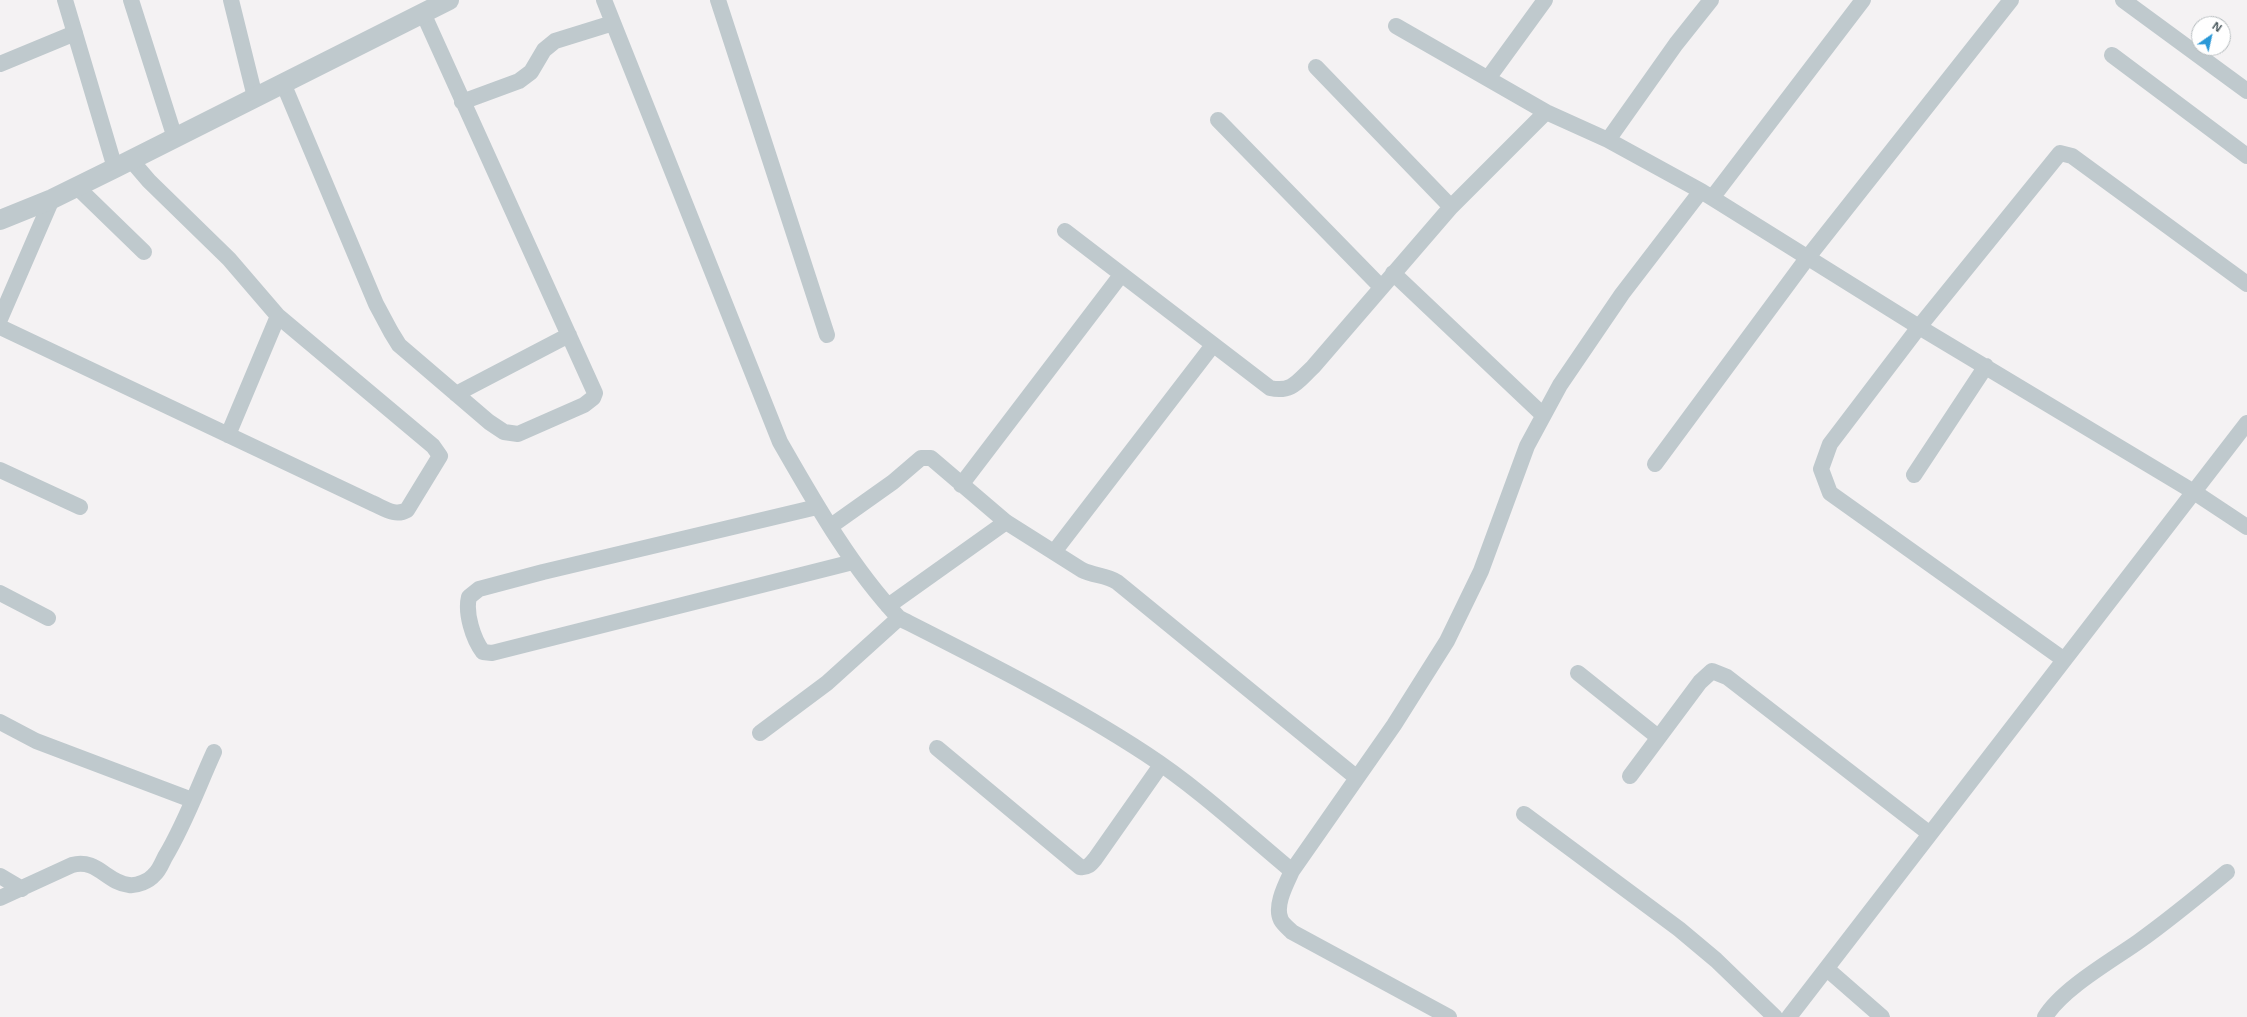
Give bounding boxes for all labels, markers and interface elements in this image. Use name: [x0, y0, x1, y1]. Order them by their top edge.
north arrow: [2191, 16, 2231, 56]
text: N: [2210, 18, 2225, 35]

